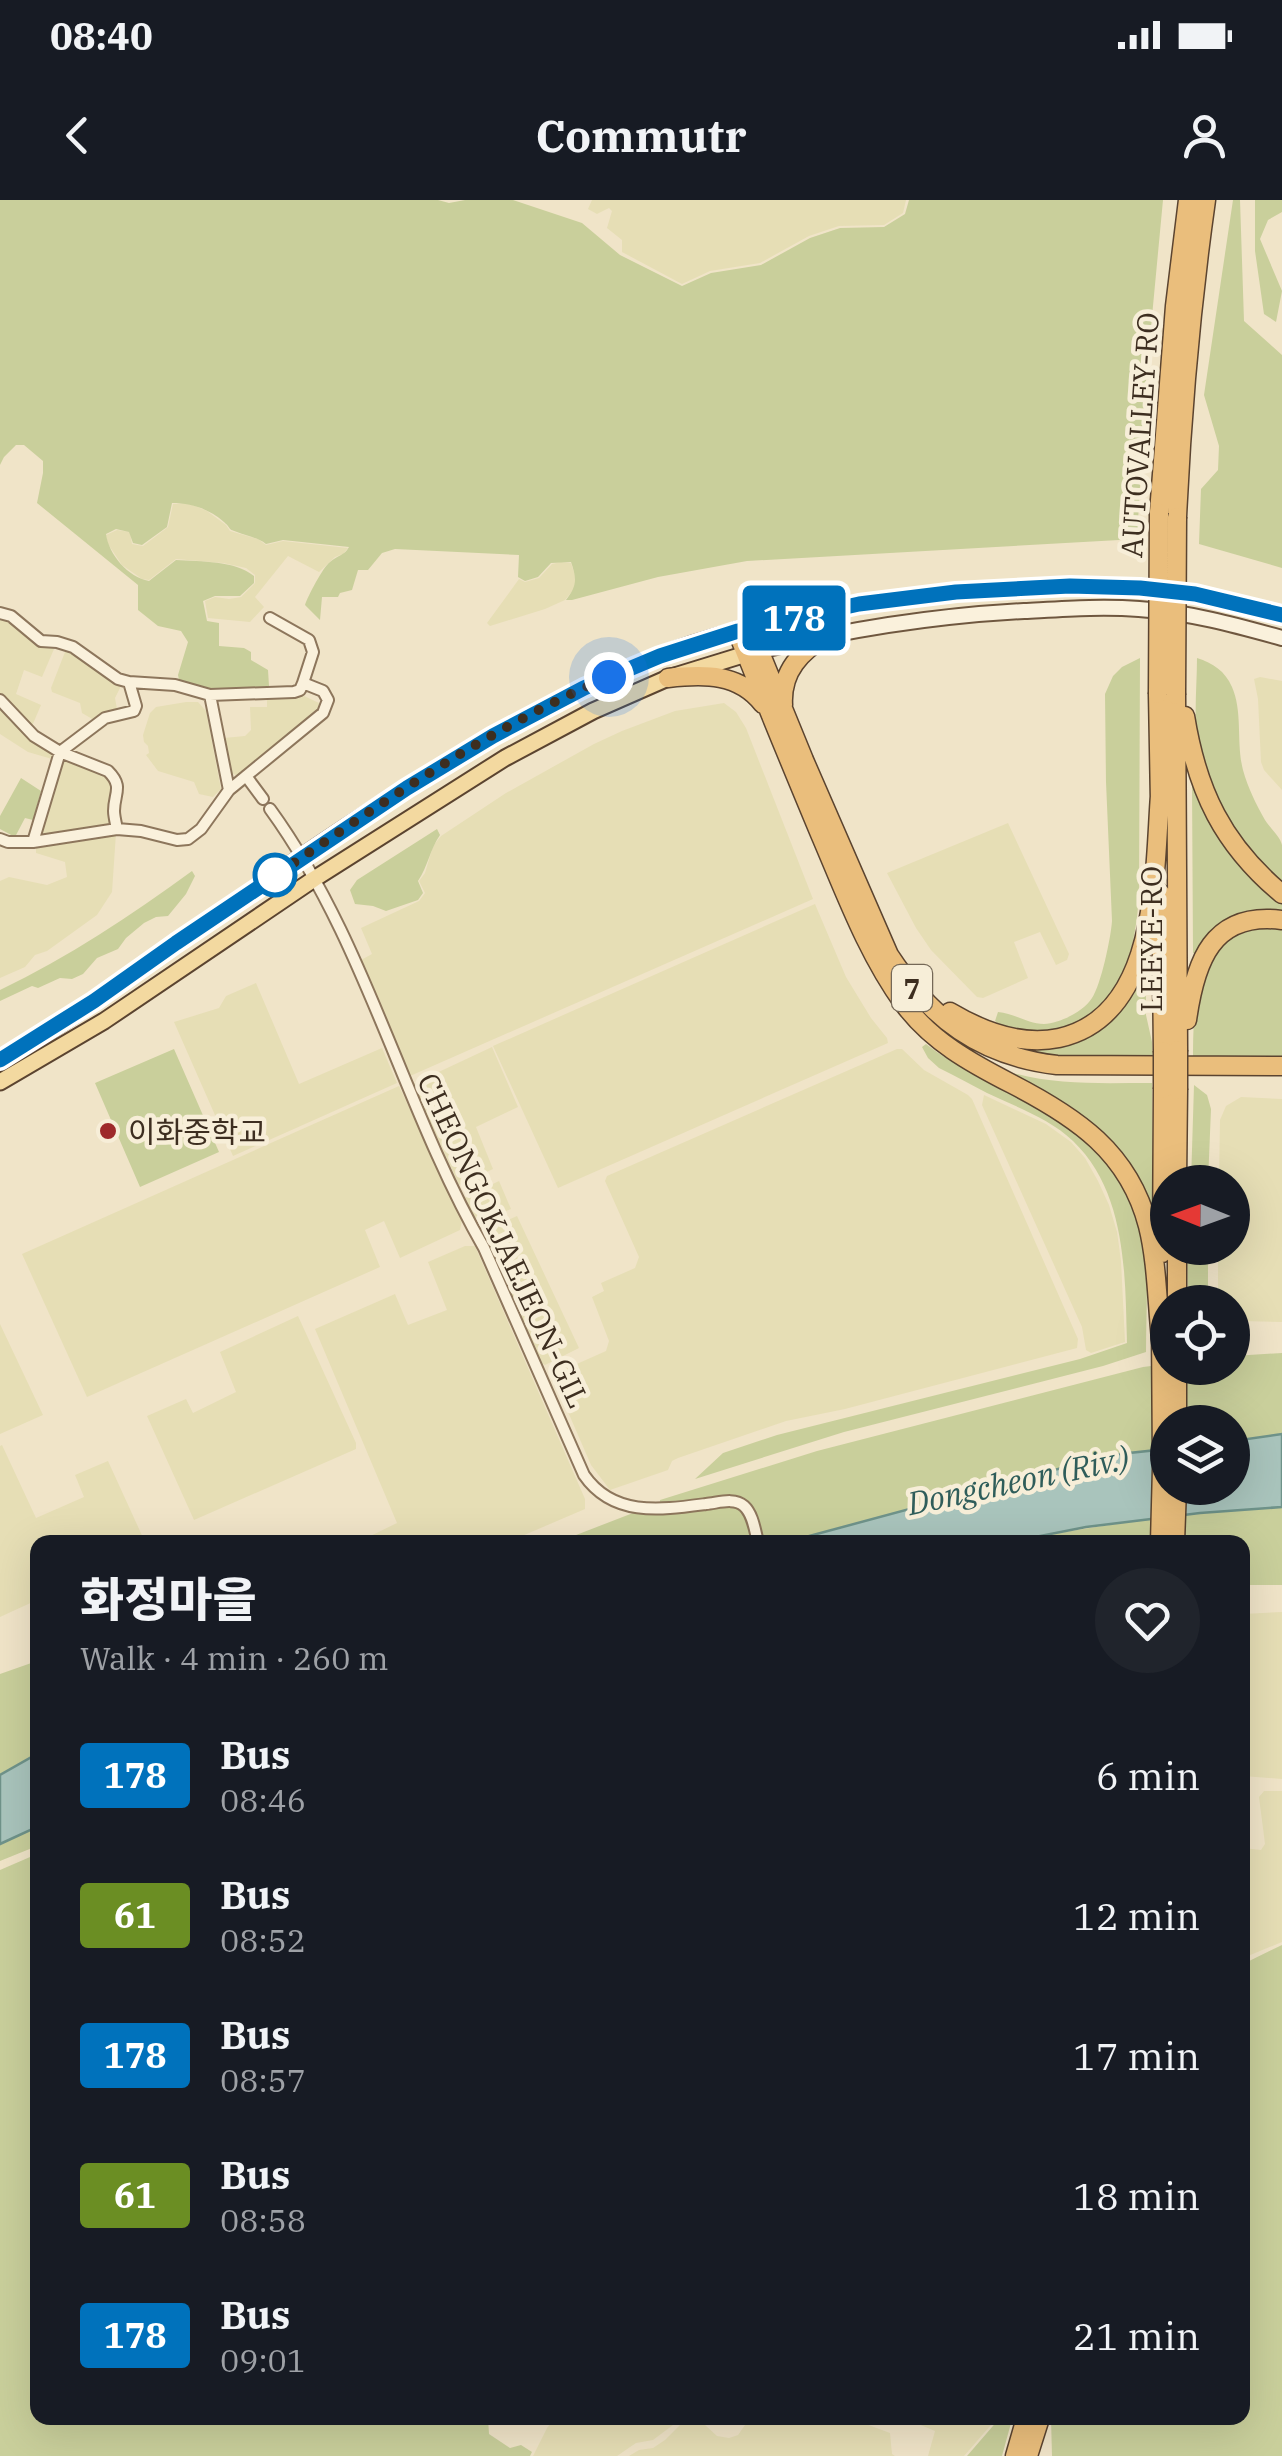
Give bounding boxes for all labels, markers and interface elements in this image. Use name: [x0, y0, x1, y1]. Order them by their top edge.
text: 08:40: [50, 11, 153, 60]
text: Commutr: [535, 106, 747, 164]
icon: back: [50, 108, 105, 163]
icon: person: [1177, 108, 1232, 163]
street label: AUTOVALLEY-RO: [1111, 311, 1167, 559]
line badge: 178: [736, 586, 852, 650]
text: 178: [762, 595, 826, 641]
your location: [584, 652, 634, 702]
unlabelled marker: [254, 854, 296, 896]
street label: LEEYE-RO: [1131, 866, 1170, 1012]
road number: 7: [892, 965, 932, 1011]
street label: CHEONGOKJAEJEON-GIL: [409, 1066, 599, 1414]
place label: 이화중학교: [128, 1112, 266, 1151]
marker: 이화중학교: [97, 1120, 119, 1142]
north arrow: [1150, 1165, 1250, 1265]
map controls: [1150, 1165, 1250, 1505]
button: locate: [1150, 1285, 1250, 1385]
button: layers: [1150, 1405, 1250, 1505]
water label: Dongcheon (Riv.): [902, 1436, 1133, 1524]
text: 화정마을: [80, 1568, 257, 1630]
button: heart: [1095, 1568, 1200, 1673]
text: Walk · 4 min · 260 m: [80, 1637, 388, 1679]
text: Bus: [220, 1730, 290, 1779]
text: 6 min: [1096, 1751, 1200, 1800]
text: 178: [103, 1752, 167, 1798]
text: 08:46: [220, 1779, 306, 1821]
text: Bus: [220, 1870, 290, 1919]
text: 12 min: [1073, 1891, 1200, 1940]
text: 61: [114, 1892, 156, 1938]
text: 08:52: [220, 1919, 306, 1961]
text: Bus: [220, 2010, 290, 2059]
text: 17 min: [1073, 2031, 1200, 2080]
text: 178: [103, 2032, 167, 2078]
text: 08:57: [220, 2059, 306, 2101]
text: Bus: [220, 2150, 290, 2199]
text: 18 min: [1073, 2171, 1200, 2220]
text: 61: [114, 2172, 156, 2218]
text: 08:58: [220, 2199, 306, 2241]
text: Bus: [220, 2290, 290, 2339]
text: 21 min: [1073, 2311, 1200, 2360]
text: 178: [103, 2312, 167, 2358]
text: 09:01: [220, 2339, 306, 2381]

